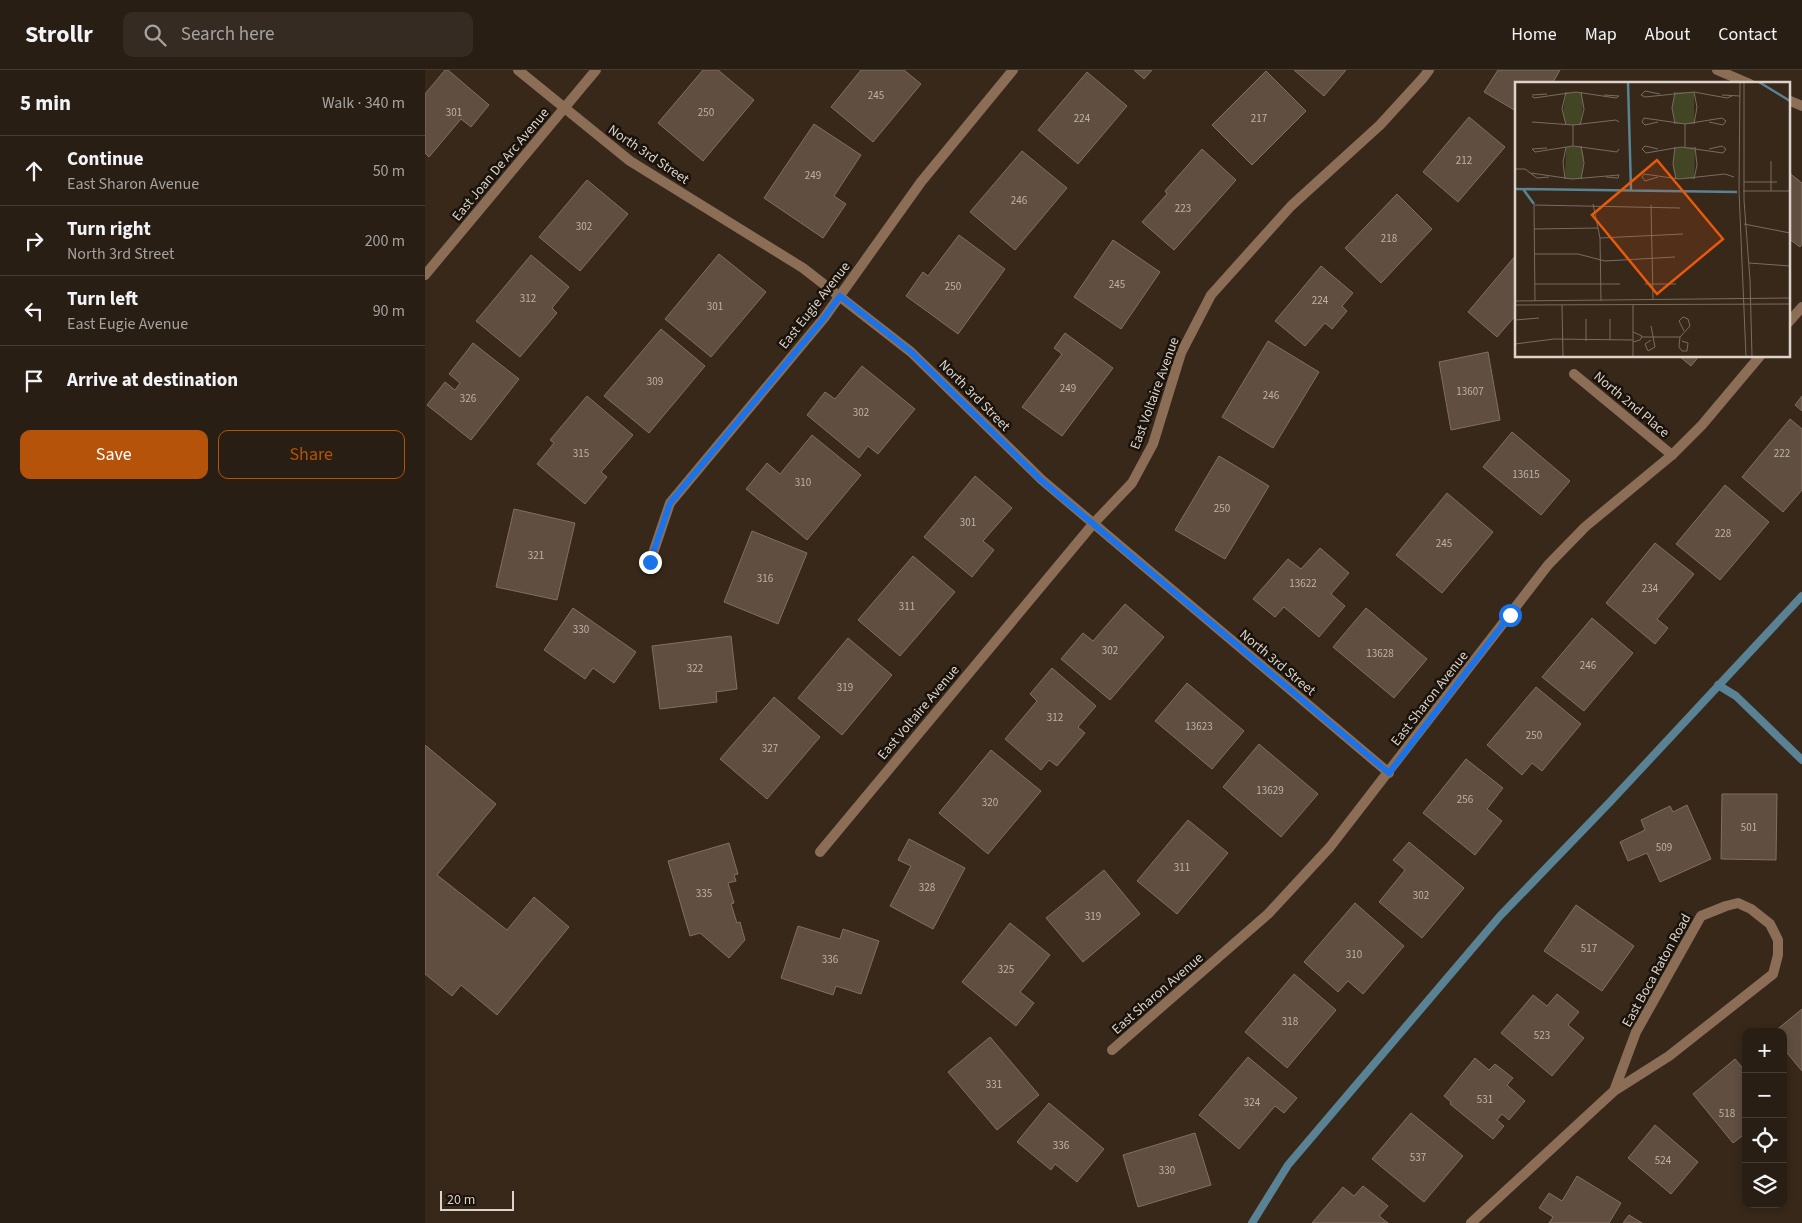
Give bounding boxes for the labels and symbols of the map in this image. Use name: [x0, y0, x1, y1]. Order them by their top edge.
inset map: [1515, 82, 1789, 358]
house number: 245: [868, 88, 884, 103]
street label: East Joan De Arc Avenue: [447, 104, 554, 226]
house number: 301: [446, 105, 462, 120]
house number: 250: [698, 105, 714, 120]
house number: 224: [1074, 111, 1091, 126]
house number: 217: [1251, 111, 1267, 126]
street label: North 3rd Street: [604, 120, 693, 190]
house number: 212: [1456, 153, 1472, 168]
house number: 249: [805, 168, 821, 183]
house number: 246: [1011, 193, 1028, 208]
house number: 223: [1175, 201, 1191, 216]
house number: 302: [576, 219, 592, 234]
house number: 218: [1381, 231, 1398, 246]
street label: East Eugie Avenue: [774, 258, 855, 354]
house number: 245: [1109, 277, 1125, 292]
house number: 250: [945, 279, 961, 294]
house number: 312: [520, 291, 536, 306]
house number: 224: [1312, 293, 1329, 308]
house number: 301: [707, 299, 723, 314]
street label: East Voltaire Avenue: [1125, 334, 1185, 452]
street label: North 3rd Street: [934, 355, 1015, 436]
street label: North 2nd Place: [1589, 367, 1674, 442]
house number: 309: [647, 374, 663, 389]
house number: 249: [1060, 381, 1076, 396]
house number: 13607: [1456, 384, 1484, 399]
house number: 246: [1263, 388, 1280, 403]
house number: 326: [460, 391, 477, 406]
house number: 302: [853, 405, 869, 420]
house number: 315: [573, 446, 589, 461]
house number: 222: [1774, 446, 1790, 461]
house number: 13615: [1512, 467, 1540, 482]
house number: 310: [795, 475, 811, 490]
house number: 250: [1214, 501, 1230, 516]
house number: 301: [960, 515, 976, 530]
house number: 228: [1715, 526, 1732, 541]
house number: 245: [1436, 536, 1452, 551]
house number: 321: [528, 548, 544, 563]
route end: [639, 551, 662, 574]
house number: 316: [757, 571, 774, 586]
house number: 13622: [1289, 576, 1317, 591]
house number: 234: [1642, 581, 1659, 596]
house number: 311: [899, 599, 915, 614]
route start: [1499, 604, 1522, 627]
house number: 330: [573, 622, 589, 637]
street label: North 3rd Street: [1235, 625, 1320, 701]
house number: 302: [1102, 643, 1118, 658]
house number: 13628: [1366, 646, 1394, 661]
street label: East Sharon Avenue: [1386, 647, 1473, 750]
house number: 246: [1580, 658, 1597, 673]
house number: 322: [687, 661, 703, 676]
street label: East Voltaire Avenue: [873, 661, 964, 764]
house number: 319: [837, 680, 853, 695]
house number: 312: [1047, 710, 1063, 725]
house number: 13623: [1185, 719, 1213, 734]
house number: 250: [1526, 728, 1542, 743]
house number: 327: [762, 741, 778, 756]
house number: 13629: [1256, 783, 1284, 798]
house number: 256: [1457, 792, 1474, 807]
house number: 320: [982, 795, 998, 810]
house number: 501: [1741, 820, 1757, 835]
house number: 509: [1656, 840, 1672, 855]
house number: 311: [1174, 860, 1190, 875]
house number: 328: [919, 880, 936, 895]
house number: 335: [696, 886, 712, 901]
house number: 302: [1413, 888, 1429, 903]
house number: 319: [1085, 909, 1101, 924]
street label: East Boca Raton Road: [1617, 910, 1696, 1031]
house number: 517: [1581, 941, 1597, 956]
house number: 310: [1346, 947, 1362, 962]
street label: East Sharon Avenue: [1107, 948, 1208, 1039]
house number: 336: [822, 952, 839, 967]
house number: 325: [998, 962, 1014, 977]
house number: 318: [1282, 1014, 1299, 1029]
house number: 523: [1534, 1028, 1550, 1043]
house number: 331: [986, 1077, 1002, 1092]
house number: 531: [1477, 1092, 1493, 1107]
house number: 324: [1244, 1095, 1261, 1110]
house number: 518: [1719, 1106, 1736, 1121]
house number: 336: [1053, 1138, 1070, 1153]
house number: 537: [1410, 1150, 1426, 1165]
house number: 524: [1655, 1153, 1672, 1168]
house number: 330: [1159, 1163, 1175, 1178]
scale bar: [440, 1188, 514, 1211]

